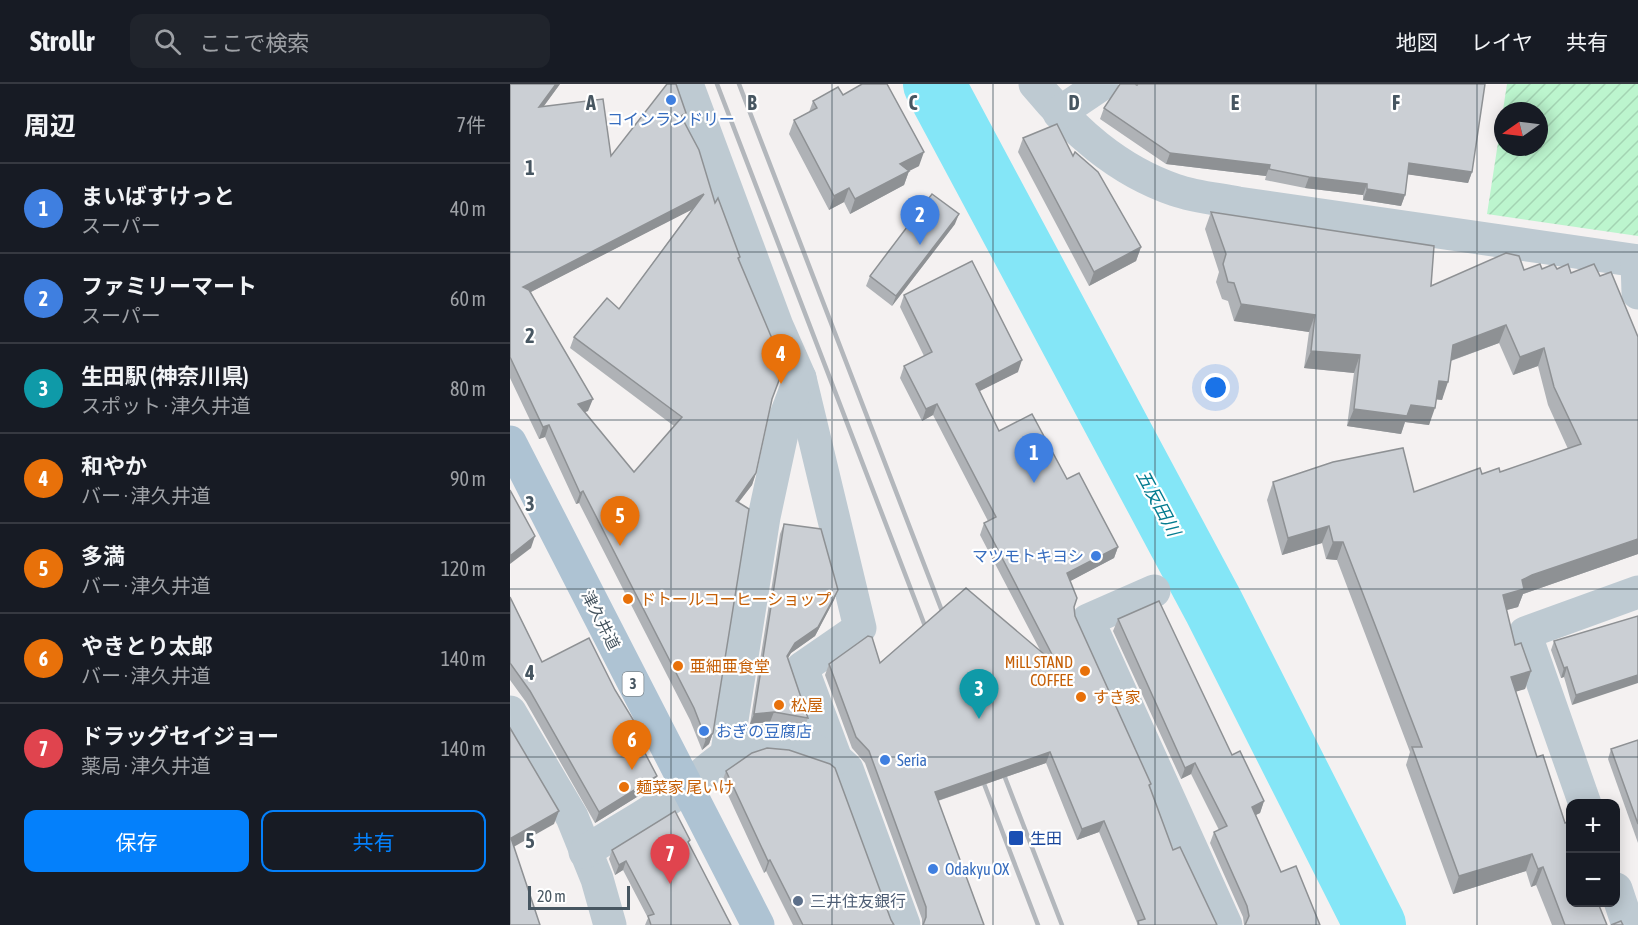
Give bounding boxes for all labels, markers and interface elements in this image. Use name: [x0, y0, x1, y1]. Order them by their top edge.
search box: [130, 14, 550, 68]
text: Strollr: [30, 25, 94, 57]
icon: search: [151, 25, 184, 58]
text: ここで検索: [199, 30, 309, 56]
text: 地図: [1396, 30, 1438, 54]
text: レイヤ: [1471, 30, 1533, 54]
text: 共有: [1566, 30, 1608, 54]
text: A: [585, 91, 596, 114]
text: B: [747, 91, 757, 114]
text: C: [909, 91, 918, 114]
text: D: [1068, 91, 1080, 114]
text: E: [1231, 91, 1240, 114]
text: F: [1392, 91, 1400, 114]
marker: コインランドリー: [664, 93, 678, 107]
north arrow: [1494, 102, 1548, 156]
place label: コインランドリー: [607, 110, 735, 128]
text: 周辺: [24, 111, 76, 141]
text: 7件: [457, 113, 486, 136]
text: 1: [525, 156, 535, 179]
text: まいばすけっと: [81, 183, 235, 209]
pin: 2: [900, 196, 940, 245]
text: 1: [39, 197, 48, 220]
text: 40 m: [450, 197, 486, 220]
text: スーパー: [81, 214, 161, 237]
text: ファミリーマート: [81, 273, 257, 299]
text: 2: [39, 287, 48, 310]
text: 60 m: [450, 287, 486, 310]
text: スーパー: [81, 304, 161, 327]
text: 2: [525, 324, 535, 347]
pin: 4: [762, 334, 800, 384]
text: 生田駅 (神奈川県): [81, 363, 249, 389]
your location: [1201, 373, 1230, 402]
text: 3: [39, 377, 48, 400]
text: 80 m: [450, 377, 486, 400]
text: スポット · 津久井道: [81, 394, 251, 417]
pin: 1: [1014, 434, 1054, 483]
text: 和やか: [81, 453, 147, 479]
water label: 五反田川: [1132, 466, 1186, 541]
text: 4: [39, 467, 48, 490]
text: 90 m: [450, 467, 486, 490]
text: バー · 津久井道: [81, 484, 211, 507]
text: 3: [525, 492, 535, 515]
pin: 5: [600, 496, 640, 546]
text: 多満: [81, 543, 125, 569]
place label: マツモトキヨシ: [972, 547, 1084, 565]
marker: マツモトキヨシ: [1089, 549, 1103, 563]
text: 5: [39, 557, 48, 580]
text: 120 m: [441, 557, 486, 580]
text: バー · 津久井道: [81, 574, 211, 597]
street label: 津久井道: [578, 587, 624, 653]
place label: ドトールコーヒーショップ: [640, 590, 831, 608]
marker: ドトールコーヒーショップ: [621, 592, 635, 606]
text: やきとり太郎: [81, 633, 213, 659]
text: 6: [39, 647, 48, 670]
text: 140 m: [441, 647, 486, 670]
place label: MiLL STAND COFFEE: [1005, 653, 1073, 689]
place label: 亜細亜食堂: [690, 657, 770, 675]
marker: 亜細亜食堂: [671, 659, 685, 673]
text: 4: [524, 661, 535, 684]
text: バー · 津久井道: [81, 664, 211, 687]
marker: MiLL STAND COFFEE: [1078, 664, 1092, 678]
pin: 3: [960, 670, 998, 719]
road number: 3: [622, 672, 644, 696]
place label: すき家: [1093, 688, 1141, 706]
marker: すき家: [1074, 690, 1088, 704]
place label: 松屋: [791, 696, 823, 714]
marker: 松屋: [772, 698, 786, 712]
pin: 6: [612, 720, 652, 770]
place label: おぎの豆腐店: [716, 722, 812, 740]
text: ドラッグセイジョー: [81, 723, 279, 749]
marker: おぎの豆腐店: [697, 724, 711, 738]
text: 7: [39, 737, 48, 760]
text: 140 m: [441, 737, 486, 760]
place label: Seria: [897, 751, 927, 769]
marker: Seria: [878, 753, 892, 767]
text: 薬局 · 津久井道: [81, 754, 211, 777]
place label: 麺菜家 尾いけ: [636, 778, 734, 796]
marker: 麺菜家 尾いけ: [617, 780, 631, 794]
map controls: [1566, 799, 1620, 907]
button: +: [1566, 799, 1620, 853]
button: 保存: [24, 810, 249, 872]
button: 共有: [261, 810, 486, 872]
text: 5: [525, 829, 535, 852]
marker: 生田: [1007, 829, 1025, 847]
place label: 生田: [1030, 829, 1062, 847]
pin: 7: [650, 834, 690, 884]
button: −: [1566, 853, 1620, 907]
place label: Odakyu OX: [945, 860, 1010, 879]
marker: Odakyu OX: [926, 862, 940, 876]
scale bar: [528, 883, 630, 910]
text: 20 m: [537, 887, 566, 905]
place label: 三井住友銀行: [810, 892, 906, 910]
marker: 三井住友銀行: [791, 894, 805, 908]

